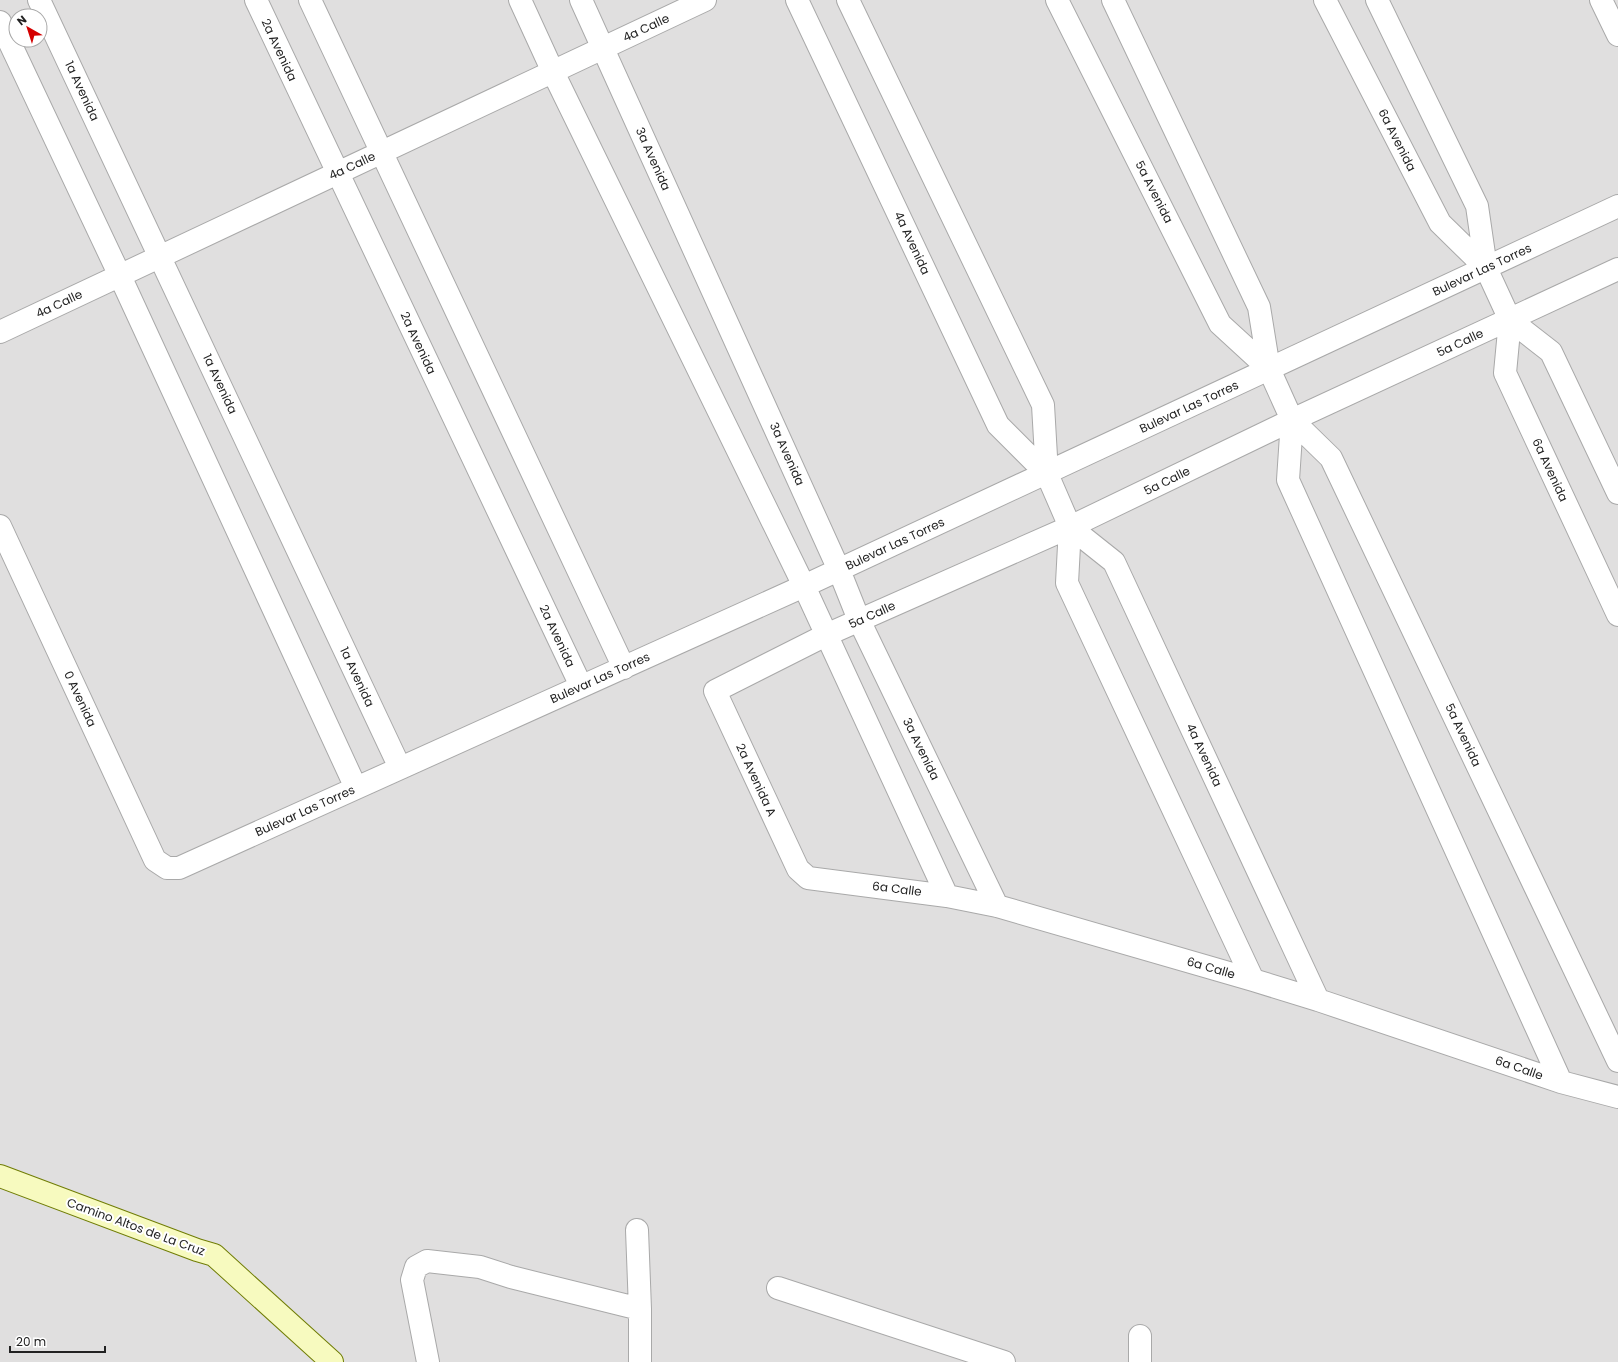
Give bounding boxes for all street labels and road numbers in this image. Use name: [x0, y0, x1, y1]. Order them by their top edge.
street label: 4a Calle: [620, 9, 672, 46]
street label: 2a Avenida: [258, 16, 301, 84]
street label: 1a Avenida: [61, 58, 104, 124]
street label: 6a Avenida: [1374, 106, 1420, 174]
street label: 3a Avenida: [632, 125, 675, 193]
street label: 4a Calle: [326, 147, 378, 184]
street label: 5a Avenida: [1131, 158, 1177, 226]
street label: 4a Avenida: [890, 208, 935, 277]
street label: Bulevar Las Torres: [1429, 239, 1534, 300]
street label: 4a Calle: [33, 285, 85, 322]
street label: 2a Avenida: [397, 309, 440, 377]
street label: 5a Calle: [1434, 324, 1486, 361]
street label: 1a Avenida: [199, 351, 242, 417]
street label: Bulevar Las Torres: [1136, 376, 1241, 437]
street label: 3a Avenida: [766, 420, 809, 488]
street label: 6a Avenida: [1528, 435, 1573, 504]
street label: 5a Calle: [1141, 462, 1193, 499]
street label: Bulevar Las Torres: [842, 513, 947, 574]
street label: 5a Calle: [846, 597, 898, 632]
street label: 2a Avenida: [536, 602, 579, 670]
street label: 1a Avenida: [336, 644, 379, 710]
street label: Bulevar Las Torres: [547, 648, 652, 707]
street label: 0 Avenida: [60, 668, 101, 730]
street label: 5a Avenida: [1441, 700, 1486, 769]
street label: 3a Avenida: [899, 715, 944, 783]
street label: 4a Avenida: [1182, 720, 1227, 789]
street label: 2a Avenida A: [732, 741, 781, 819]
street label: Bulevar Las Torres: [252, 781, 357, 840]
street label: 6a Calle: [871, 877, 923, 900]
street label: 6a Calle: [1185, 953, 1237, 983]
street label: 6a Calle: [1493, 1051, 1545, 1084]
street label: Camino Altos de La Cruz: [65, 1194, 208, 1259]

